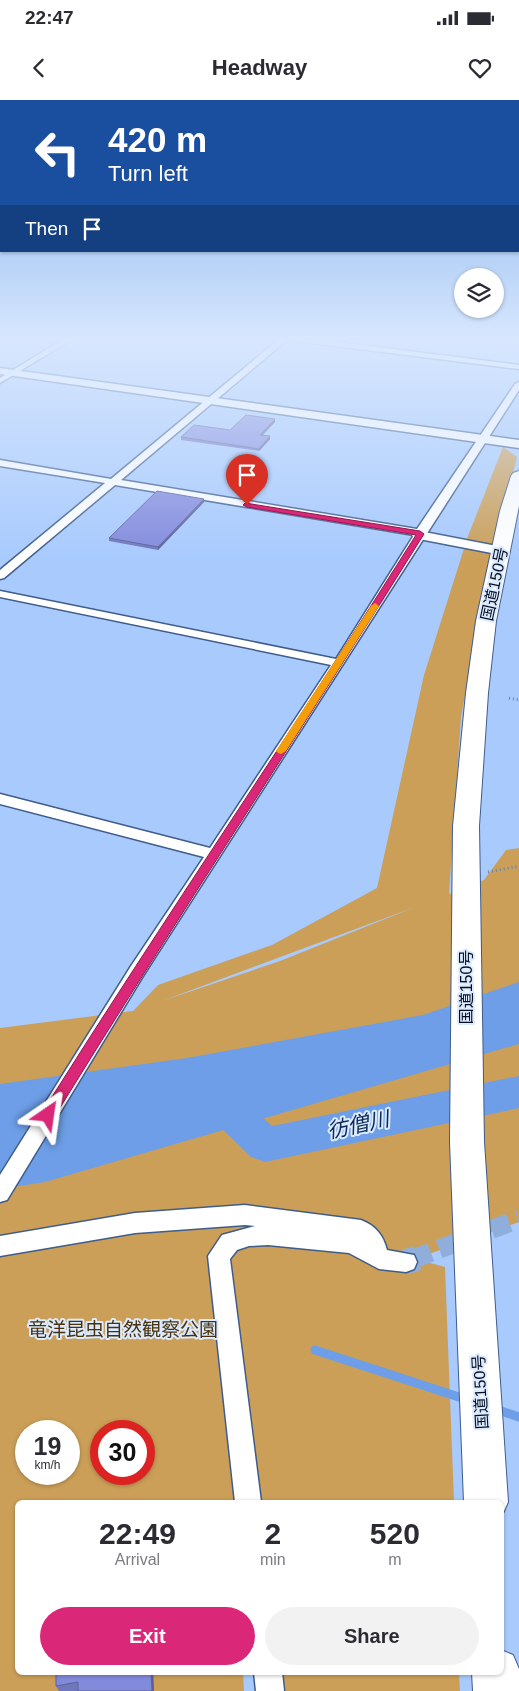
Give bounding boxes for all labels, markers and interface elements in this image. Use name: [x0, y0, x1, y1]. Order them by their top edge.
text: 22:47: [25, 7, 74, 28]
icon: back: [25, 54, 53, 82]
icon: heart: [466, 54, 494, 82]
text: Headway: [212, 55, 307, 80]
icon: left: [25, 120, 90, 185]
text: 420 m: [108, 120, 207, 159]
text: Turn left: [108, 161, 188, 186]
icon: arrive: [78, 215, 106, 243]
text: Then: [25, 218, 68, 239]
map controls: [454, 268, 504, 318]
button: layers: [454, 268, 504, 318]
pin: [226, 454, 268, 505]
icon: arrive: [233, 461, 261, 489]
street label: 国道150号: [478, 546, 511, 622]
street label: 国道150号: [458, 950, 475, 1024]
position arrow: [21, 1088, 73, 1140]
water label: 彷僧川: [325, 1106, 393, 1142]
park label: 竜洋昆虫自然観察公園: [28, 1319, 218, 1340]
street label: 国道150号: [470, 1354, 491, 1430]
speed limit sign: 30: [90, 1420, 155, 1485]
text: 19: [34, 1432, 61, 1460]
text: km/h: [34, 1458, 61, 1472]
text: 22:49: [99, 1517, 176, 1550]
text: 2: [264, 1517, 281, 1550]
text: 520: [370, 1517, 420, 1550]
text: Arrival: [115, 1551, 160, 1568]
text: min: [260, 1551, 286, 1568]
text: m: [388, 1551, 401, 1568]
button: Exit: [40, 1607, 255, 1665]
button: Share: [265, 1607, 479, 1665]

